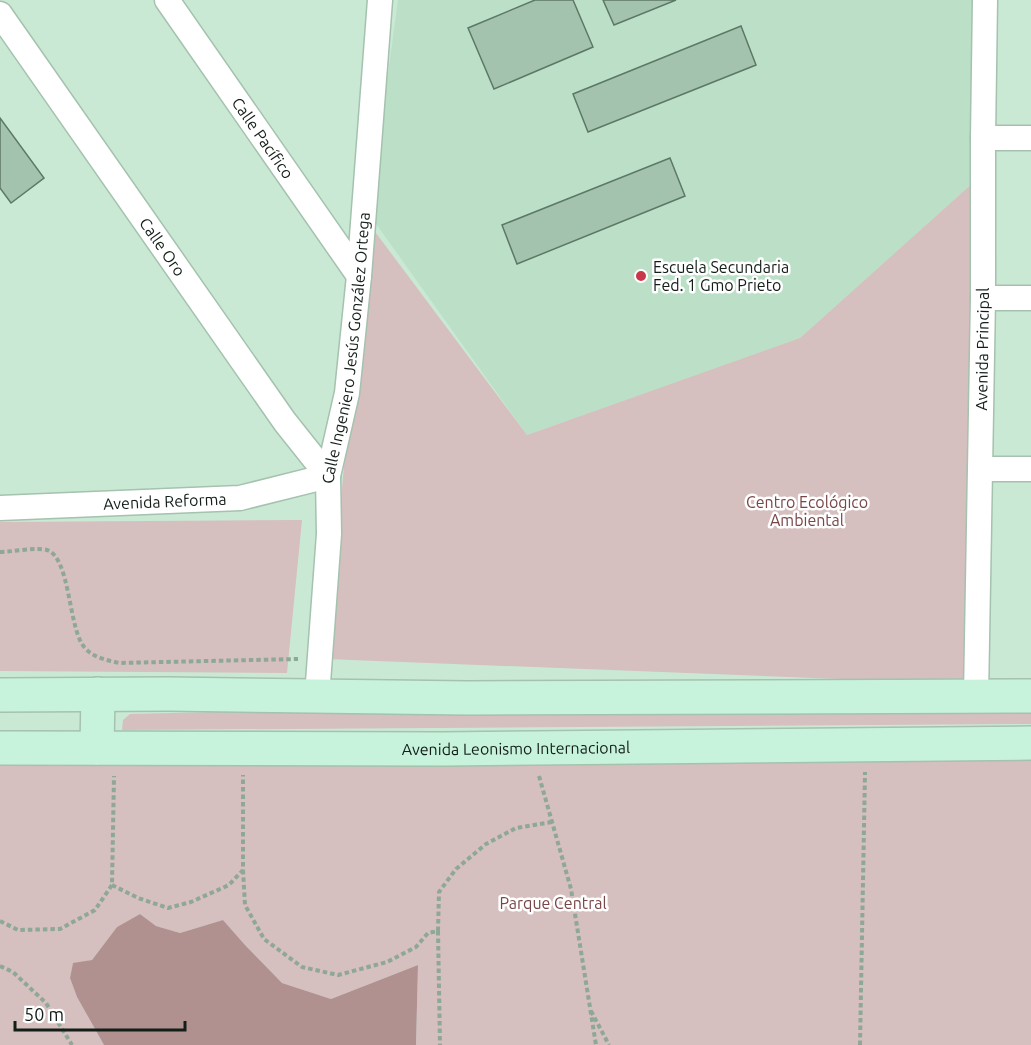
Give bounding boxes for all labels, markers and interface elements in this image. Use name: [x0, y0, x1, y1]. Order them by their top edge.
street label: Calle Pacífico: [228, 94, 297, 182]
street label: Calle Ingeniero Jesús González Ortega: [319, 211, 373, 484]
street label: Calle Oro: [136, 214, 189, 279]
place label: Escuela Secundaria Fed. 1 Gmo Prieto: [653, 258, 789, 294]
marker: Escuela Secundaria Fed. 1 Gmo Prieto: [634, 269, 648, 283]
street label: Avenida Principal: [972, 288, 992, 411]
street label: Avenida Reforma: [103, 490, 227, 513]
park label: Centro Ecológico Ambiental: [746, 493, 868, 529]
street label: Avenida Leonismo Internacional: [402, 738, 630, 758]
park label: Parque Central: [499, 894, 607, 912]
scale bar: [15, 994, 184, 1032]
text: 50 m: [24, 1004, 64, 1024]

